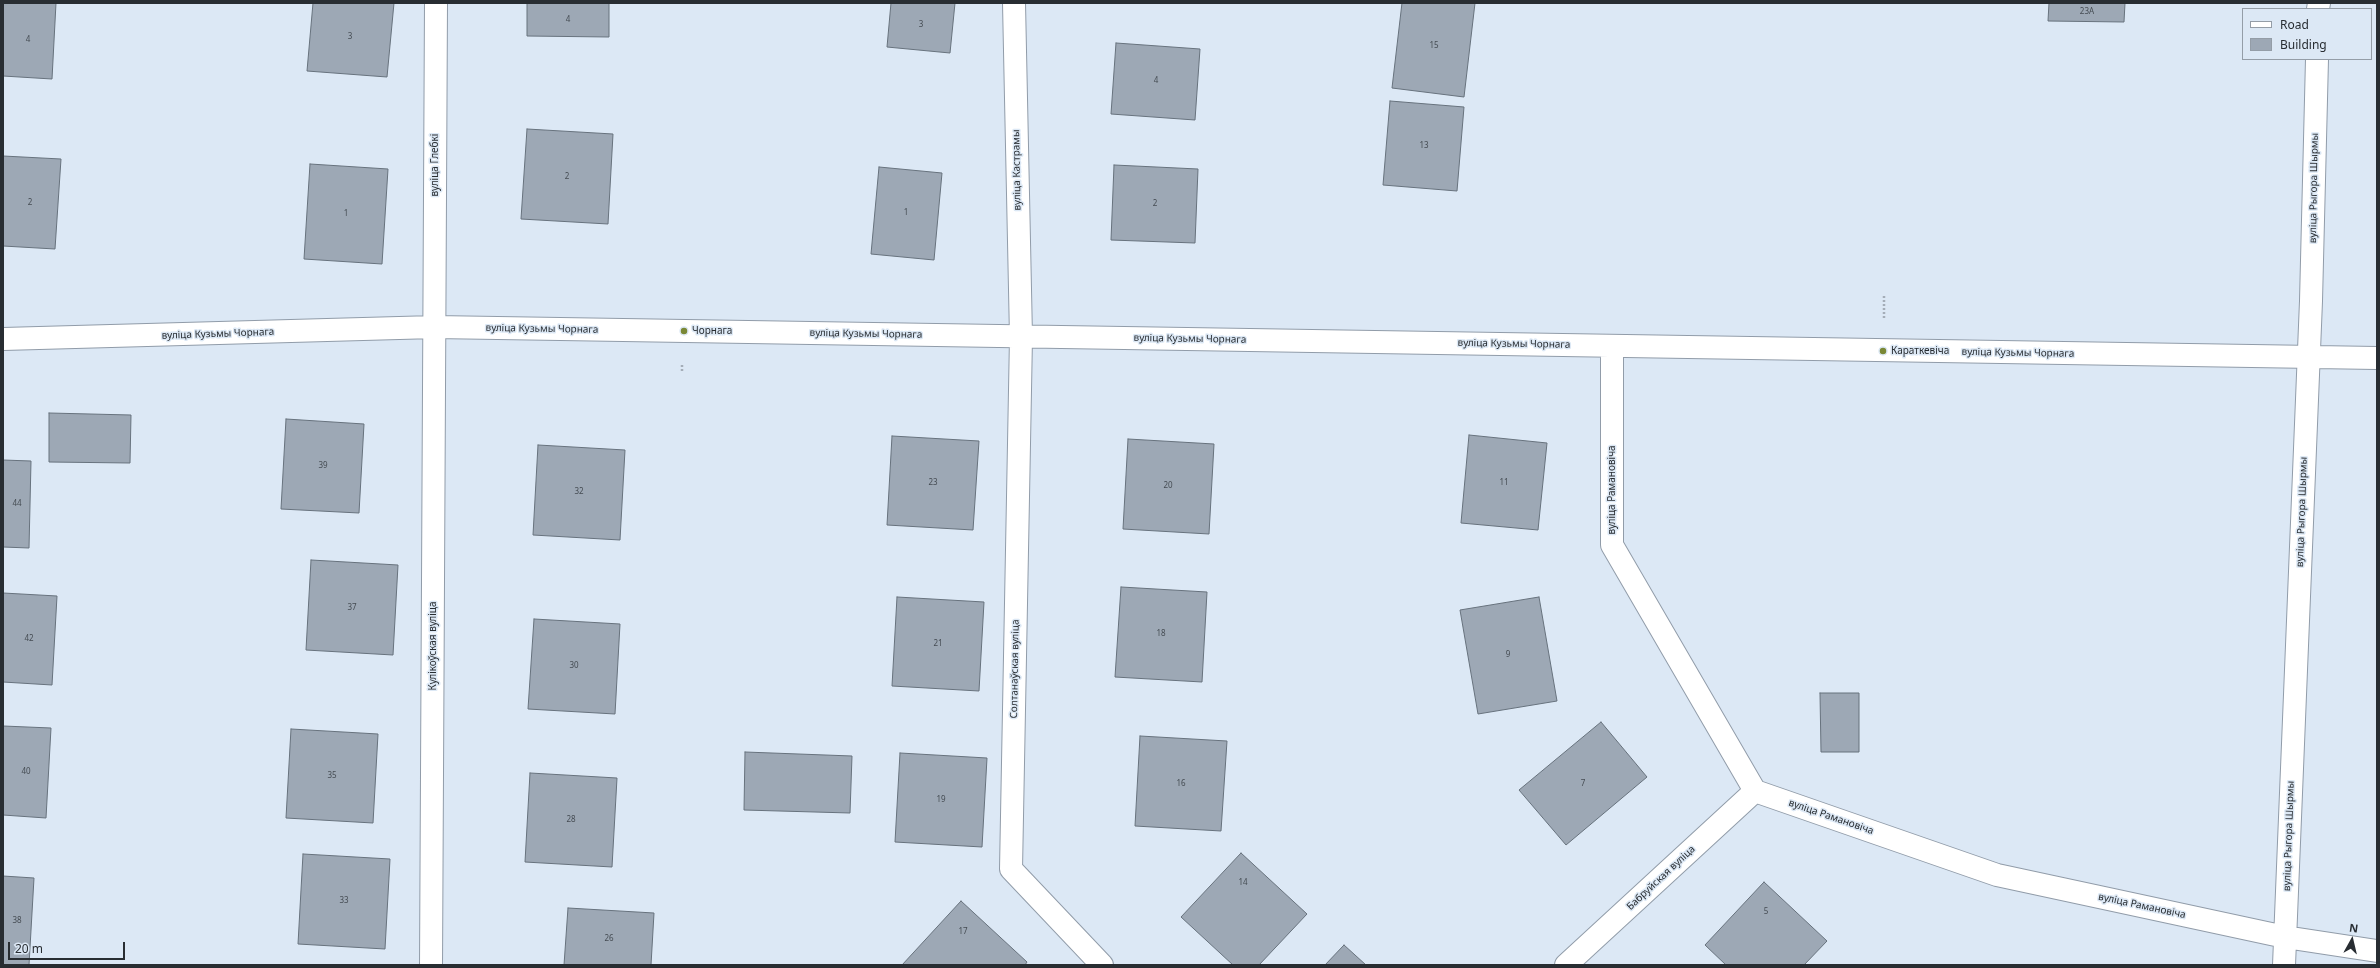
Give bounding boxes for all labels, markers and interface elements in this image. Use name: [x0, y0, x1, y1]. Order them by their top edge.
house number: 23А: [2080, 7, 2094, 17]
legend: [2242, 8, 2372, 60]
house number: 4: [566, 15, 570, 25]
text: Road: [2280, 16, 2309, 33]
house number: 3: [919, 20, 923, 30]
house number: 3: [348, 32, 352, 42]
house number: 4: [26, 35, 30, 45]
text: Building: [2280, 36, 2327, 53]
house number: 15: [1429, 41, 1439, 51]
house number: 4: [1154, 76, 1158, 86]
street label: вуліца Кастрамы: [1010, 129, 1024, 211]
street label: вуліца Рыгора Шырмы: [2307, 133, 2321, 243]
street label: вуліца Глебкі: [429, 134, 441, 196]
house number: 13: [1419, 141, 1429, 151]
house number: 2: [565, 172, 569, 182]
house number: 2: [28, 198, 32, 208]
house number: 2: [1153, 199, 1157, 209]
house number: 1: [904, 208, 908, 218]
house number: 1: [344, 209, 348, 219]
street label: вуліца Кузьмы Чорнага: [486, 322, 598, 336]
place label: Чорнага: [692, 325, 732, 337]
street label: вуліца Кузьмы Чорнага: [161, 326, 275, 342]
marker: Чорнага: [679, 326, 689, 336]
street label: вуліца Кузьмы Чорнага: [810, 327, 922, 341]
street label: вуліца Кузьмы Чорнага: [1134, 332, 1246, 346]
street label: вуліца Кузьмы Чорнага: [1458, 337, 1570, 351]
place label: Караткевіча: [1891, 345, 1949, 357]
marker: Караткевіча: [1878, 346, 1888, 356]
street label: вуліца Кузьмы Чорнага: [1962, 346, 2074, 360]
street label: вуліца Рамановіча: [1606, 445, 1618, 535]
street label: вуліца Рыгора Шырмы: [2294, 457, 2310, 567]
house number: 39: [318, 461, 328, 471]
house number: 23: [928, 478, 938, 488]
house number: 11: [1499, 478, 1509, 488]
house number: 20: [1163, 481, 1173, 491]
house number: 32: [574, 487, 584, 497]
house number: 44: [12, 499, 22, 509]
street label: Кулікоўская вуліца: [427, 602, 439, 690]
house number: 37: [347, 603, 357, 613]
street label: Солтанаўская вуліца: [1008, 619, 1022, 719]
house number: 18: [1156, 629, 1166, 639]
house number: 42: [24, 634, 34, 644]
house number: 21: [933, 639, 943, 649]
house number: 9: [1506, 650, 1510, 660]
house number: 30: [569, 661, 579, 671]
house number: 40: [21, 767, 31, 777]
house number: 35: [327, 771, 337, 781]
house number: 16: [1176, 779, 1186, 789]
house number: 7: [1581, 779, 1585, 789]
street label: вуліца Рыгора Шырмы: [2281, 781, 2297, 891]
house number: 19: [936, 795, 946, 805]
street label: вуліца Рамановіча: [1787, 797, 1875, 837]
house number: 28: [566, 815, 576, 825]
street label: Бабруйская вуліца: [1624, 843, 1698, 913]
house number: 14: [1238, 878, 1248, 888]
street label: вуліца Рамановіча: [2097, 891, 2187, 921]
house number: 33: [339, 896, 349, 906]
house number: 5: [1764, 907, 1768, 917]
house number: 38: [12, 916, 22, 926]
north arrow: [2332, 920, 2372, 960]
text: N: [2348, 920, 2359, 936]
house number: 17: [958, 927, 968, 937]
scale bar: [10, 934, 127, 960]
house number: 26: [604, 934, 614, 944]
text: 20 m: [15, 940, 43, 957]

